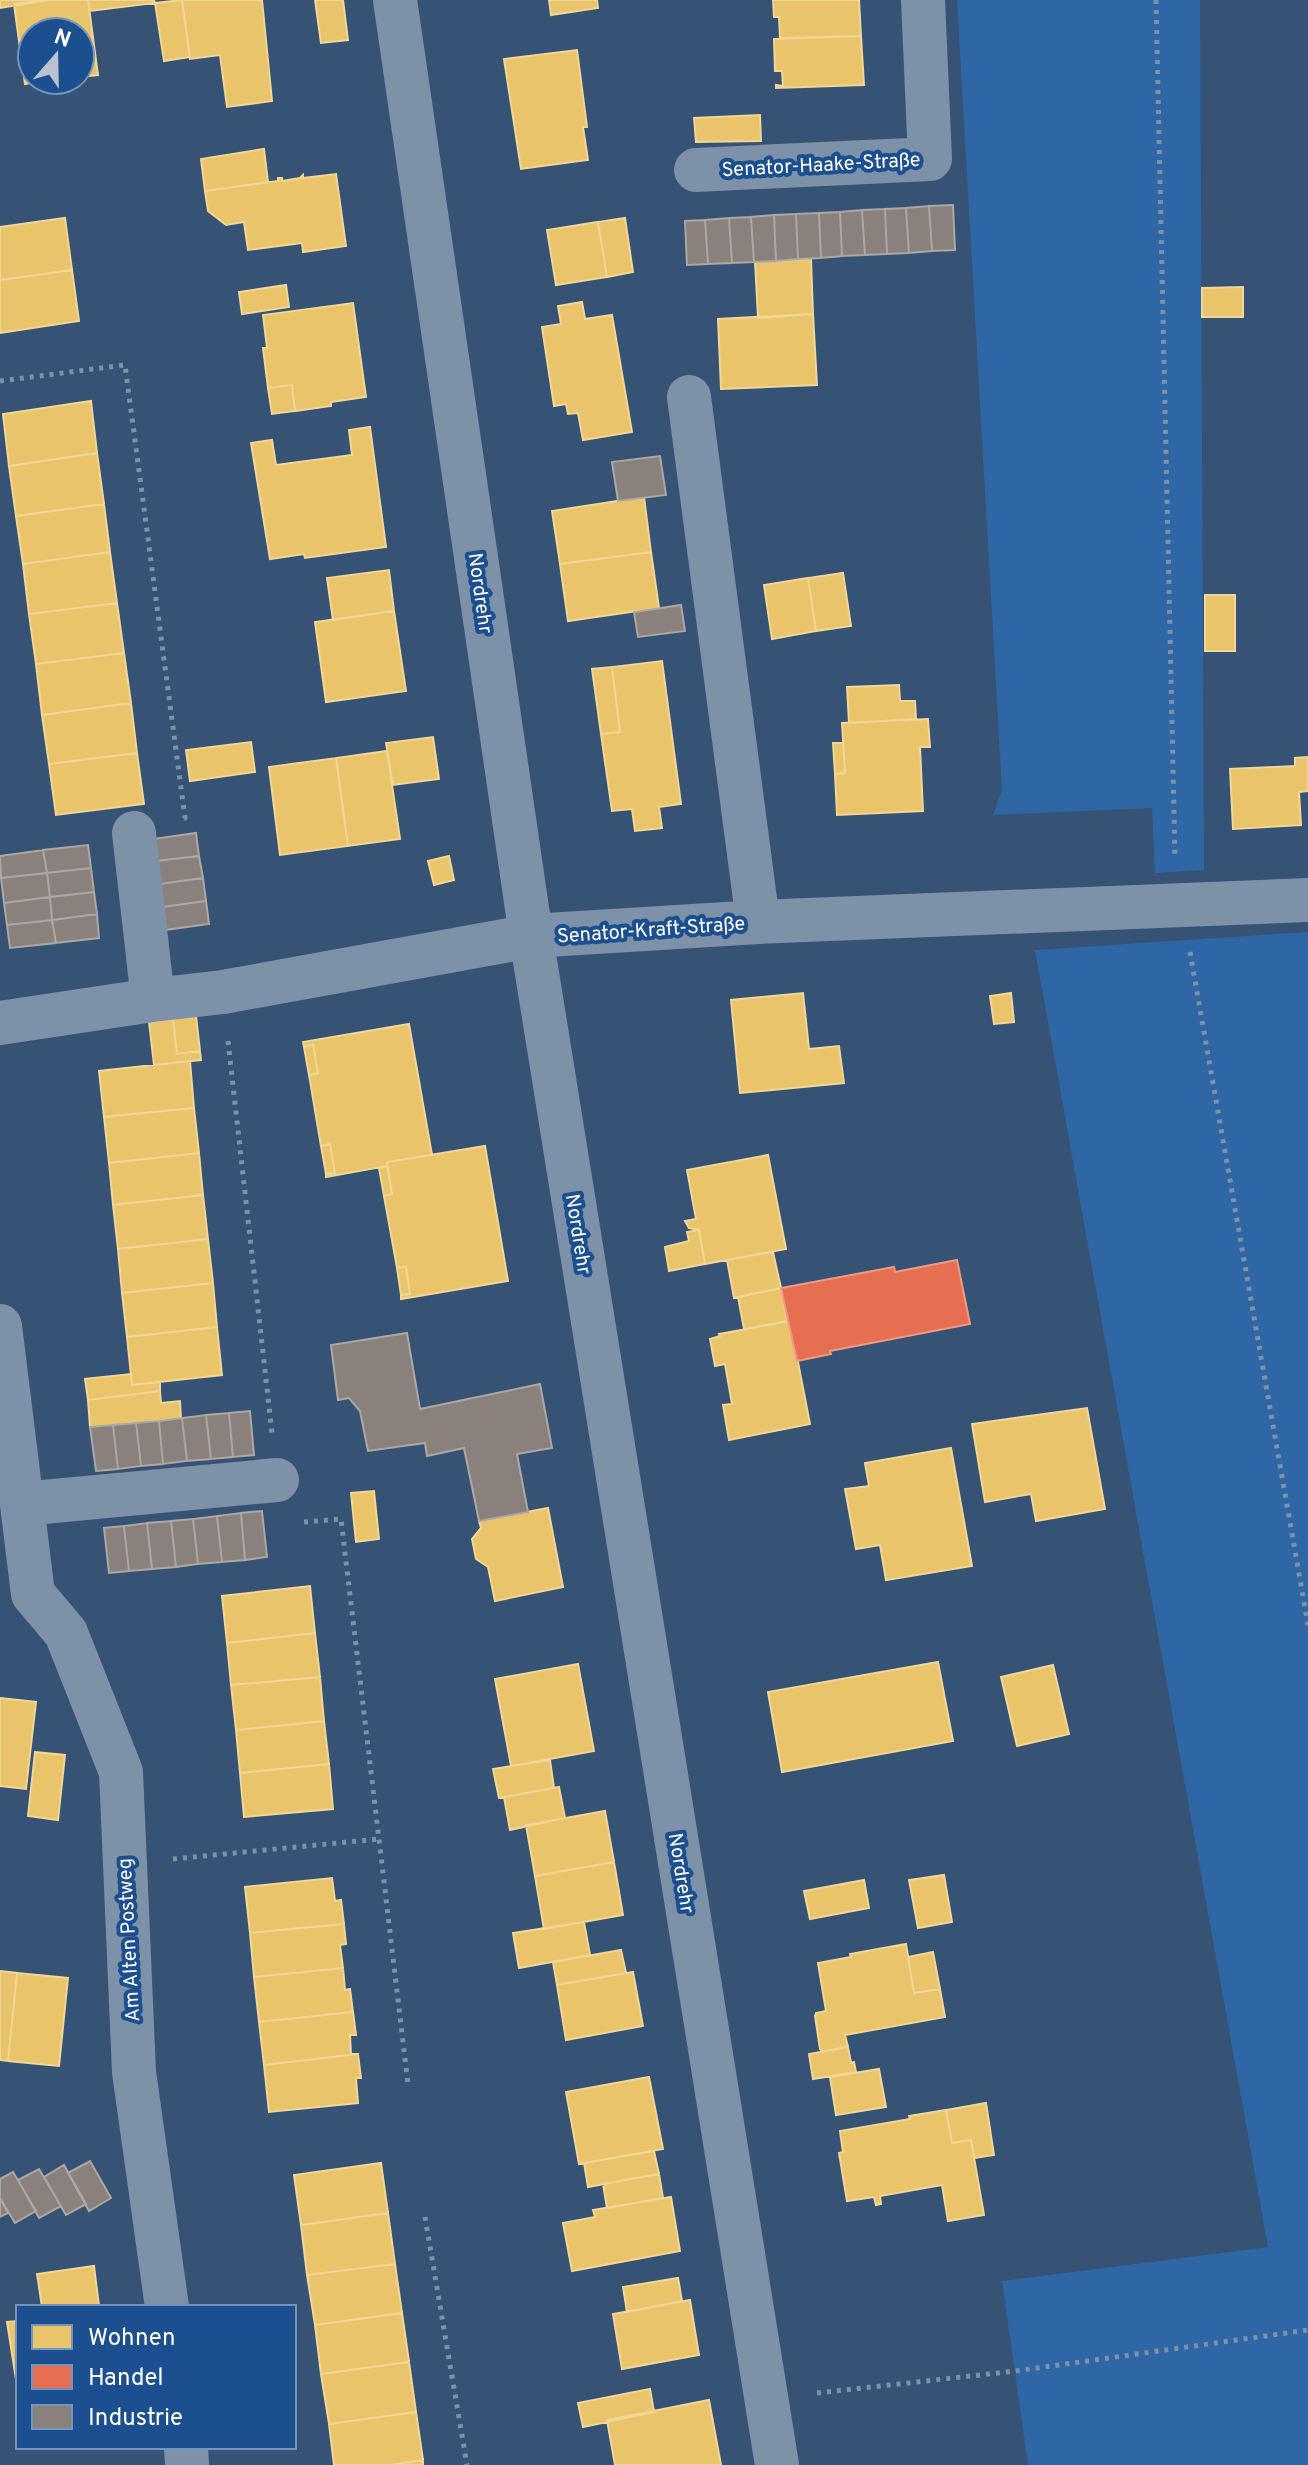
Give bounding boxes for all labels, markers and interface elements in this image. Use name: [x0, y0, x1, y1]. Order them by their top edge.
north arrow: [16, 16, 96, 96]
text: N: [50, 24, 74, 55]
street label: Senator-Haake-Straße: [721, 148, 921, 184]
street label: Nordrehr: [461, 551, 498, 635]
street label: Senator-Kraft-Straße: [556, 911, 746, 951]
street label: Nordrehr: [558, 1192, 596, 1277]
street label: Nordrehr: [661, 1831, 699, 1916]
street label: Am Alten Postweg: [113, 1857, 147, 2022]
legend: [16, 2305, 296, 2449]
text: Wohnen: [88, 2324, 175, 2354]
text: Handel: [88, 2364, 164, 2394]
text: Industrie: [88, 2404, 183, 2434]

